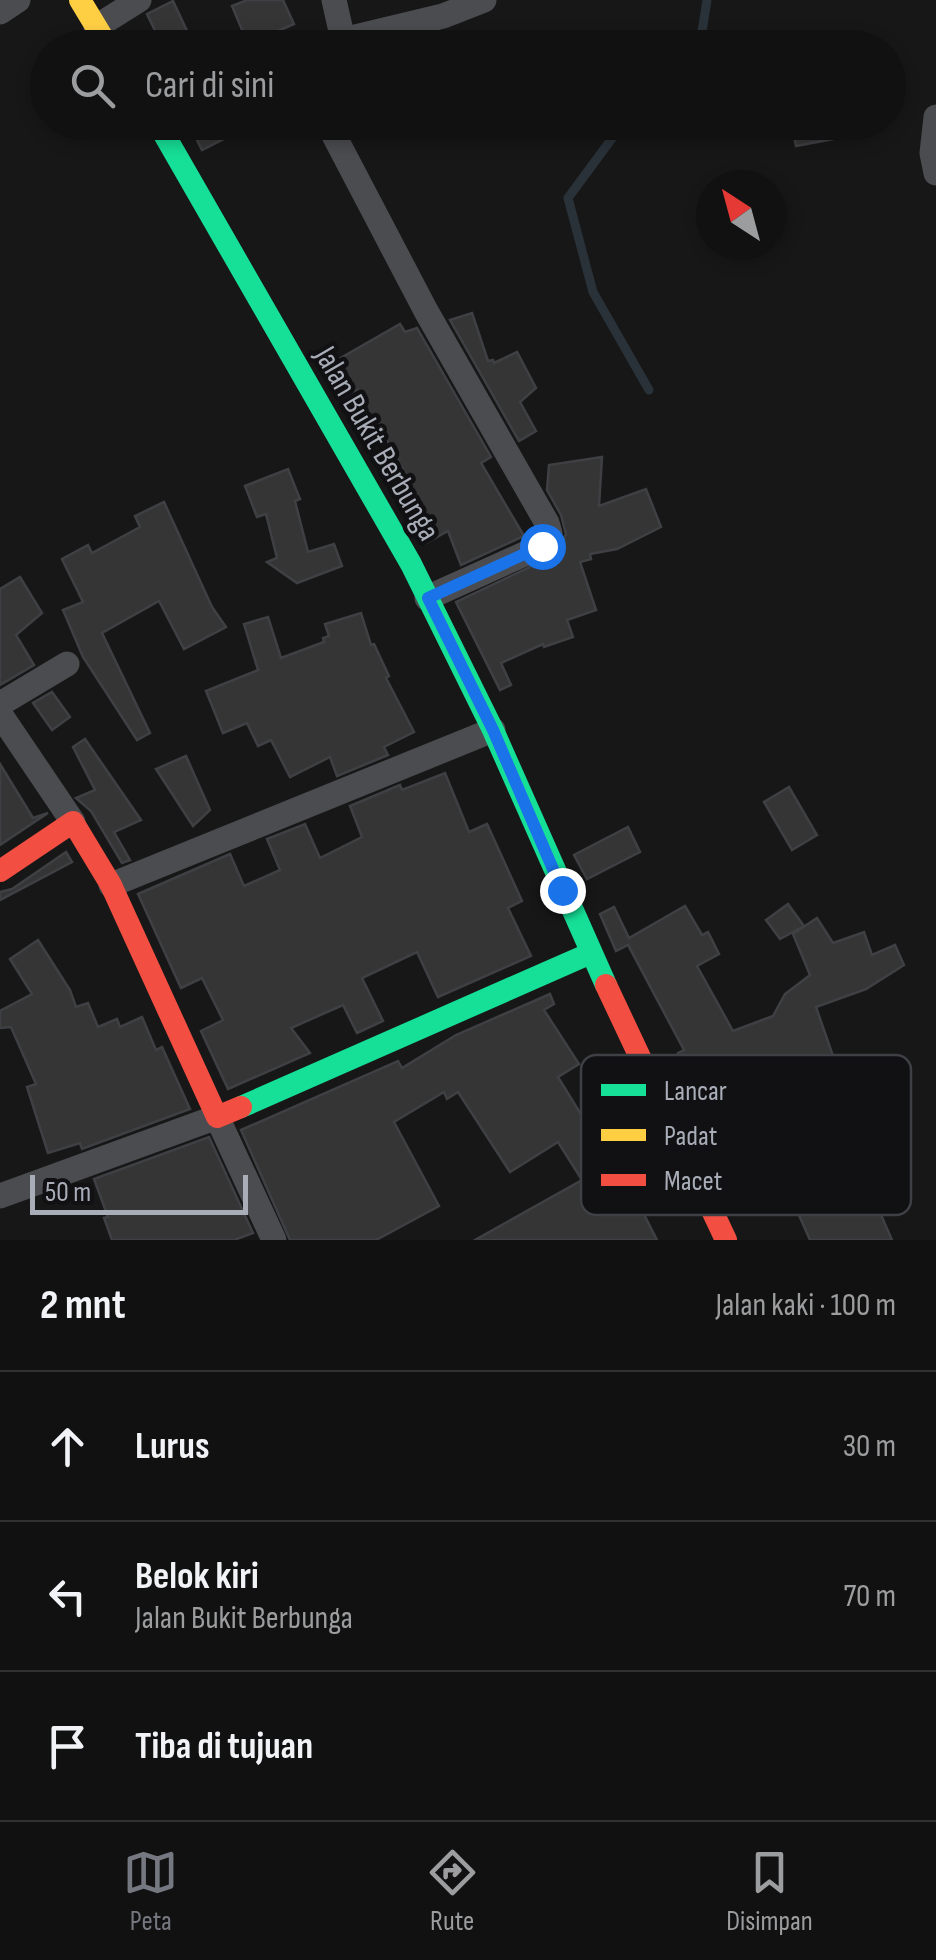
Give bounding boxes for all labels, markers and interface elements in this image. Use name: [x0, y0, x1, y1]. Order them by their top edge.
search box: [30, 30, 906, 140]
icon: search: [65, 58, 120, 113]
text: Cari di sini: [145, 63, 274, 108]
north arrow: [696, 170, 786, 260]
street label: Jalan Bukit Berbunga: [305, 339, 448, 548]
route start: [520, 524, 566, 570]
route end: [540, 868, 586, 914]
legend: [581, 1055, 911, 1215]
text: Lancar: [664, 1075, 727, 1108]
text: Padat: [664, 1120, 717, 1153]
text: Macet: [664, 1165, 722, 1198]
scale bar: [30, 1170, 248, 1214]
text: 50 m: [45, 1176, 91, 1209]
text: 2 mnt: [40, 1280, 126, 1331]
text: Jalan kaki · 100 m: [715, 1286, 896, 1325]
icon: ahead: [40, 1419, 95, 1474]
text: Lurus: [135, 1424, 209, 1469]
text: 30 m: [843, 1427, 896, 1466]
text: Belok kiri: [135, 1554, 259, 1599]
icon: left: [40, 1569, 95, 1624]
text: 70 m: [843, 1577, 896, 1616]
text: Jalan Bukit Berbunga: [135, 1599, 353, 1638]
icon: arrive: [40, 1719, 95, 1774]
text: Tiba di tujuan: [135, 1724, 313, 1769]
tab: Peta: [123, 1845, 178, 1938]
tab: Rute: [425, 1845, 480, 1938]
tab: Disimpan: [726, 1845, 813, 1938]

